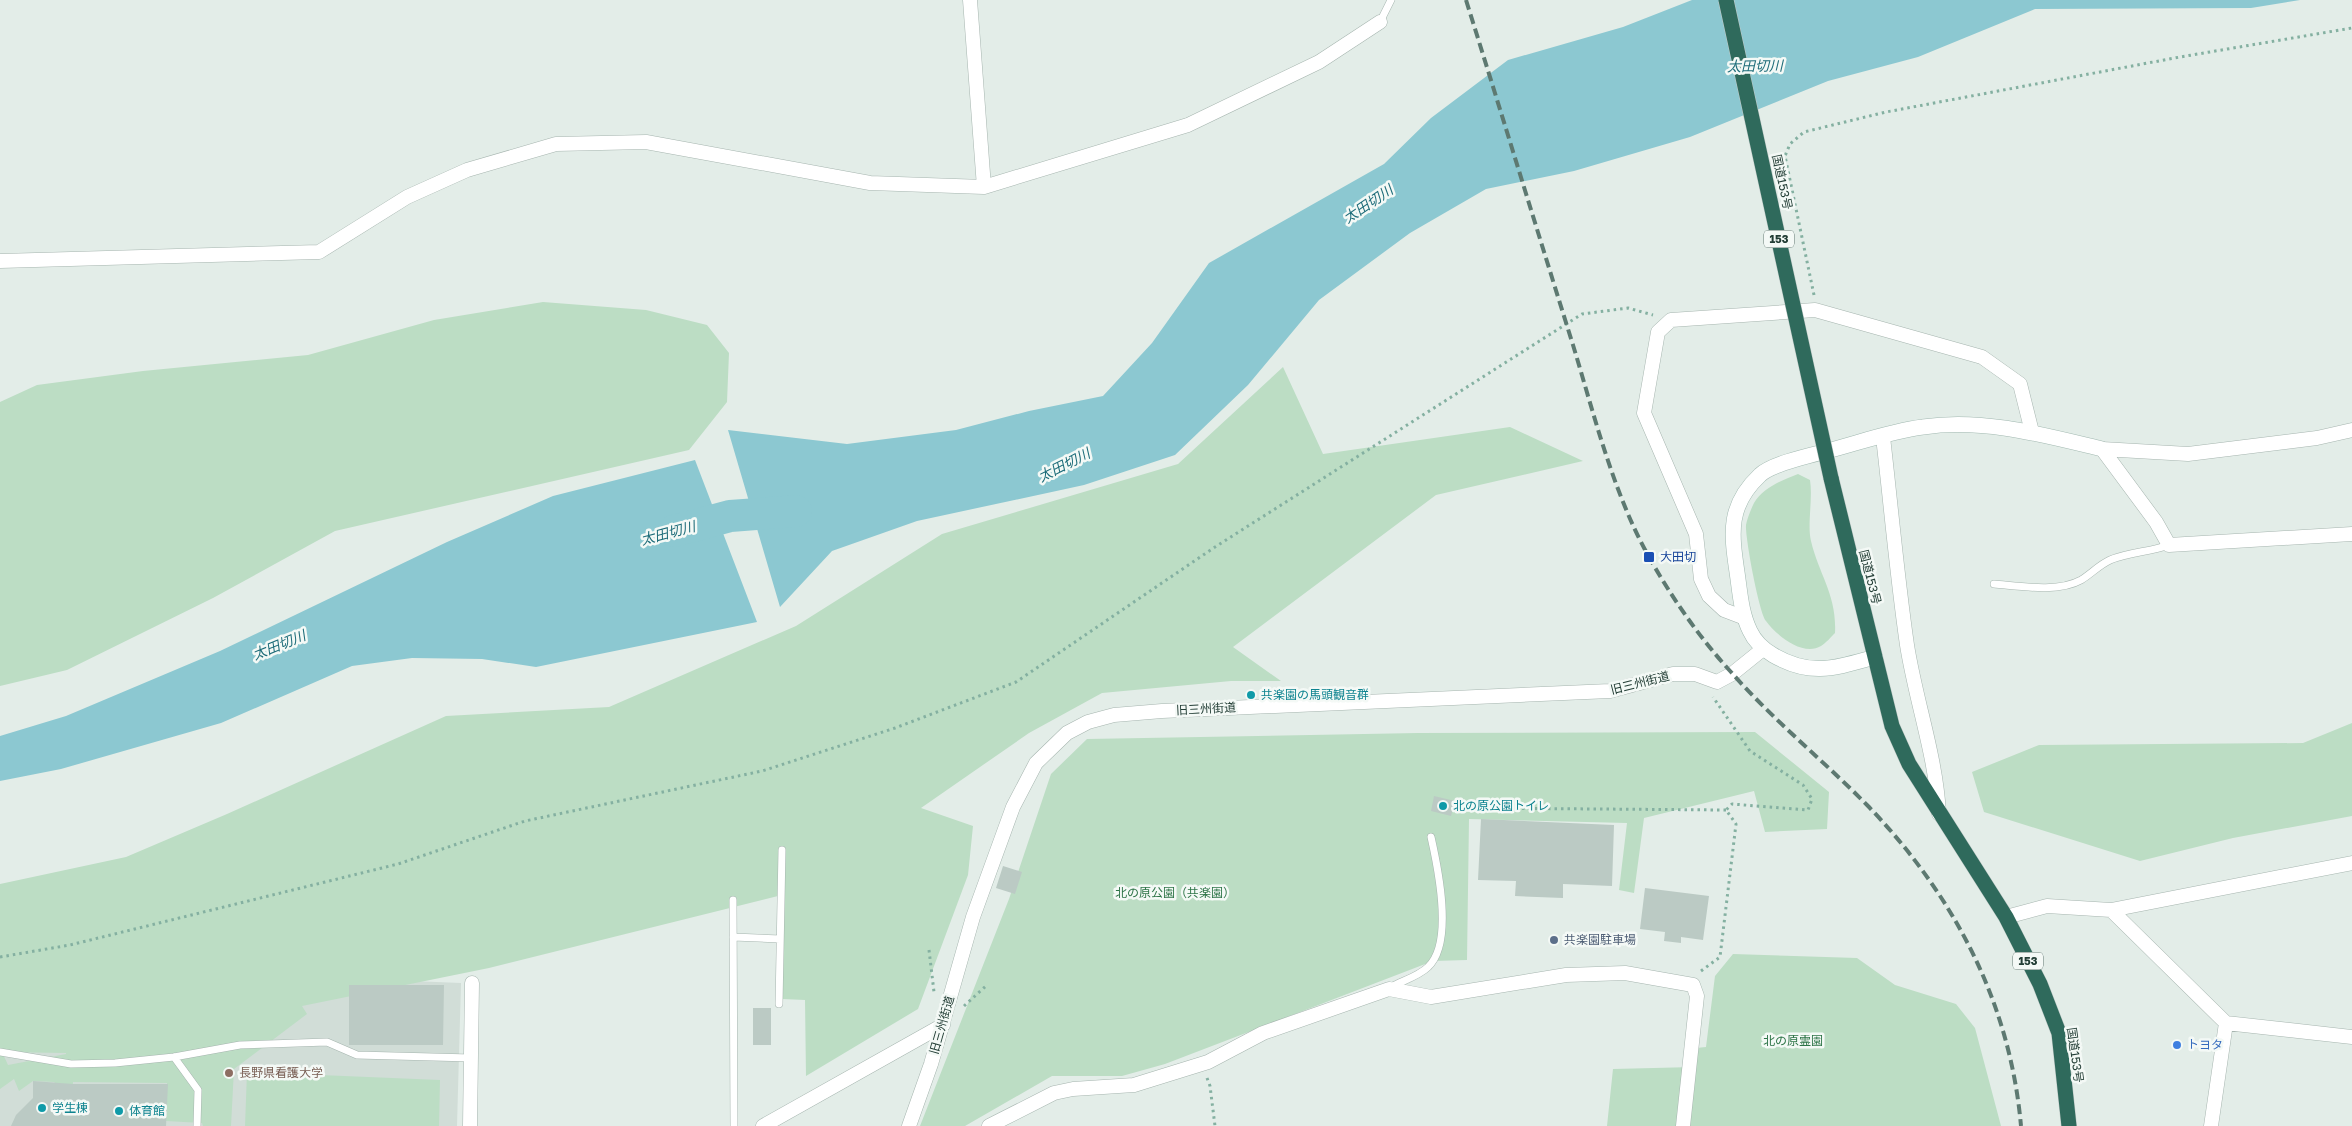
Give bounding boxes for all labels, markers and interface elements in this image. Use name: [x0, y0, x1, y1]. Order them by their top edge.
water label: 太田切川: [1727, 56, 1785, 74]
street label: 国道153号: [1769, 153, 1796, 211]
water label: 太田切川: [1340, 180, 1397, 226]
road number: 153: [1764, 230, 1794, 248]
water label: 太田切川: [1035, 443, 1094, 485]
water label: 太田切川: [639, 517, 699, 548]
street label: 国道153号: [1856, 548, 1885, 606]
place label: 大田切: [1660, 549, 1696, 564]
marker: 大田切: [1642, 550, 1656, 564]
water label: 太田切川: [250, 625, 310, 663]
street label: 旧三州街道: [1609, 668, 1671, 697]
place label: 共楽園の馬頭観音群: [1261, 687, 1369, 702]
marker: 共楽園の馬頭観音群: [1245, 689, 1257, 701]
street label: 旧三州街道: [1176, 699, 1236, 718]
place label: 北の原公園トイレ: [1453, 798, 1549, 813]
marker: 北の原公園トイレ: [1437, 800, 1449, 812]
park label: 北の原公園（共楽園）: [1115, 885, 1235, 900]
place label: 共楽園駐車場: [1564, 932, 1636, 947]
marker: 共楽園駐車場: [1548, 934, 1560, 946]
road number: 153: [2013, 952, 2043, 969]
street label: 旧三州街道: [926, 994, 957, 1056]
street label: 国道153号: [2064, 1026, 2087, 1084]
park label: 北の原霊園: [1763, 1033, 1823, 1048]
place label: トヨタ: [2187, 1037, 2223, 1052]
marker: トヨタ: [2171, 1039, 2183, 1051]
place label: 長野県看護大学: [239, 1065, 323, 1080]
marker: 長野県看護大学: [223, 1067, 235, 1079]
place label: 学生棟: [52, 1100, 88, 1115]
marker: 学生棟: [36, 1102, 48, 1114]
place label: 体育館: [129, 1103, 165, 1118]
marker: 体育館: [113, 1105, 125, 1117]

